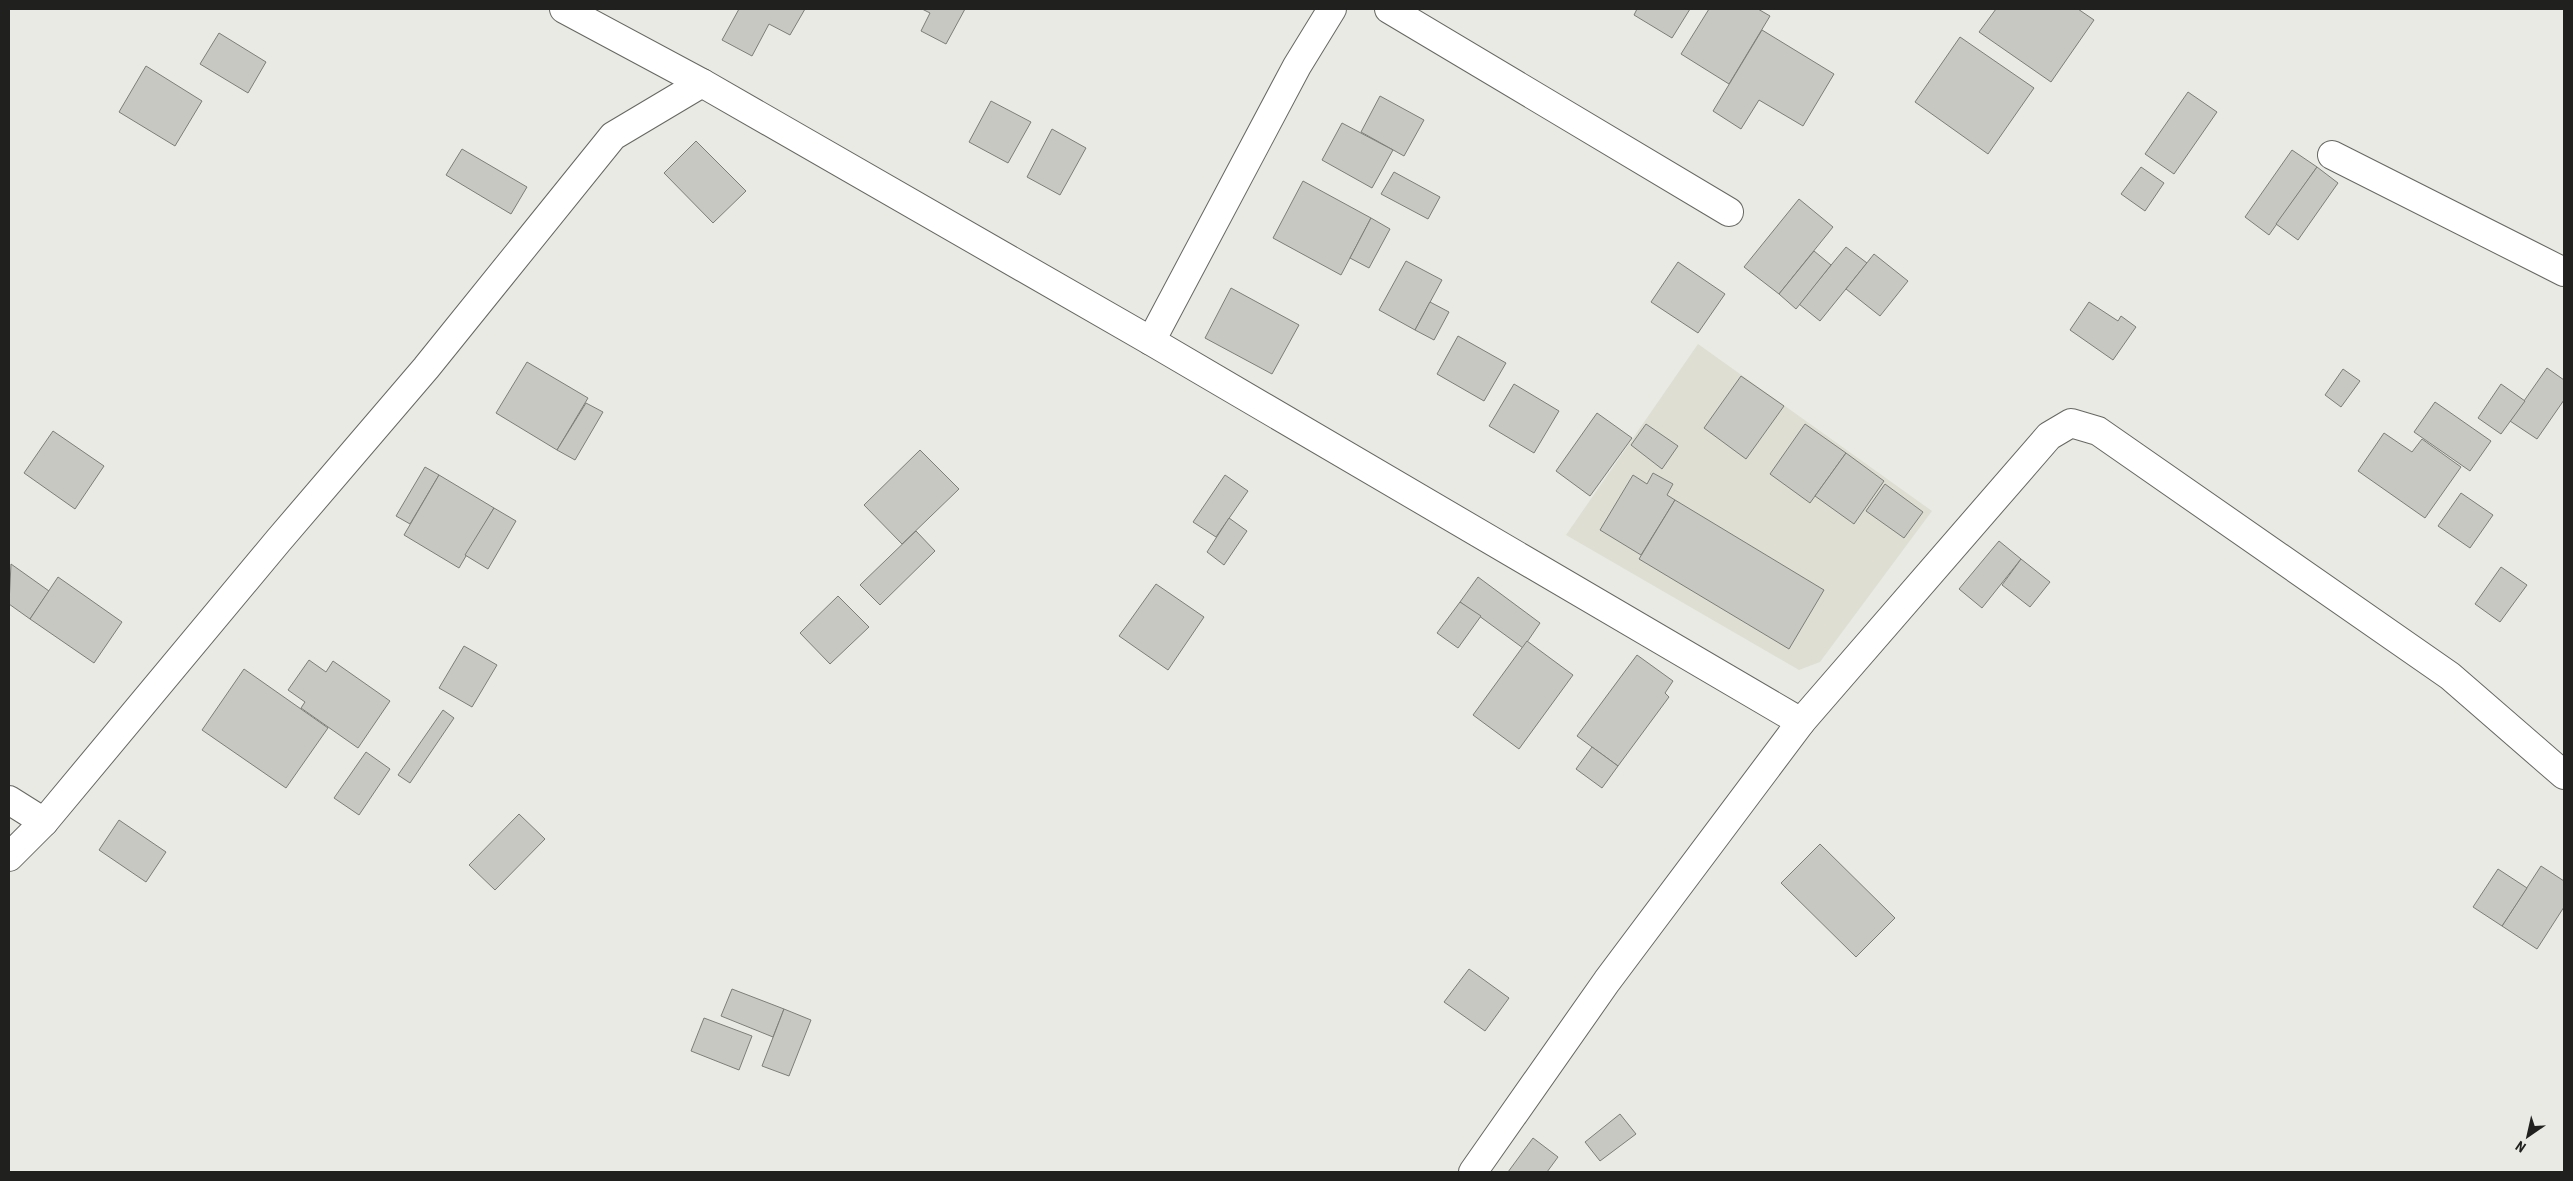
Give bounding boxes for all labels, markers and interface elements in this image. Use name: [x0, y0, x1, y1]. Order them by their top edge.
north arrow: [2503, 1111, 2553, 1161]
text: N: [2513, 1138, 2529, 1156]

